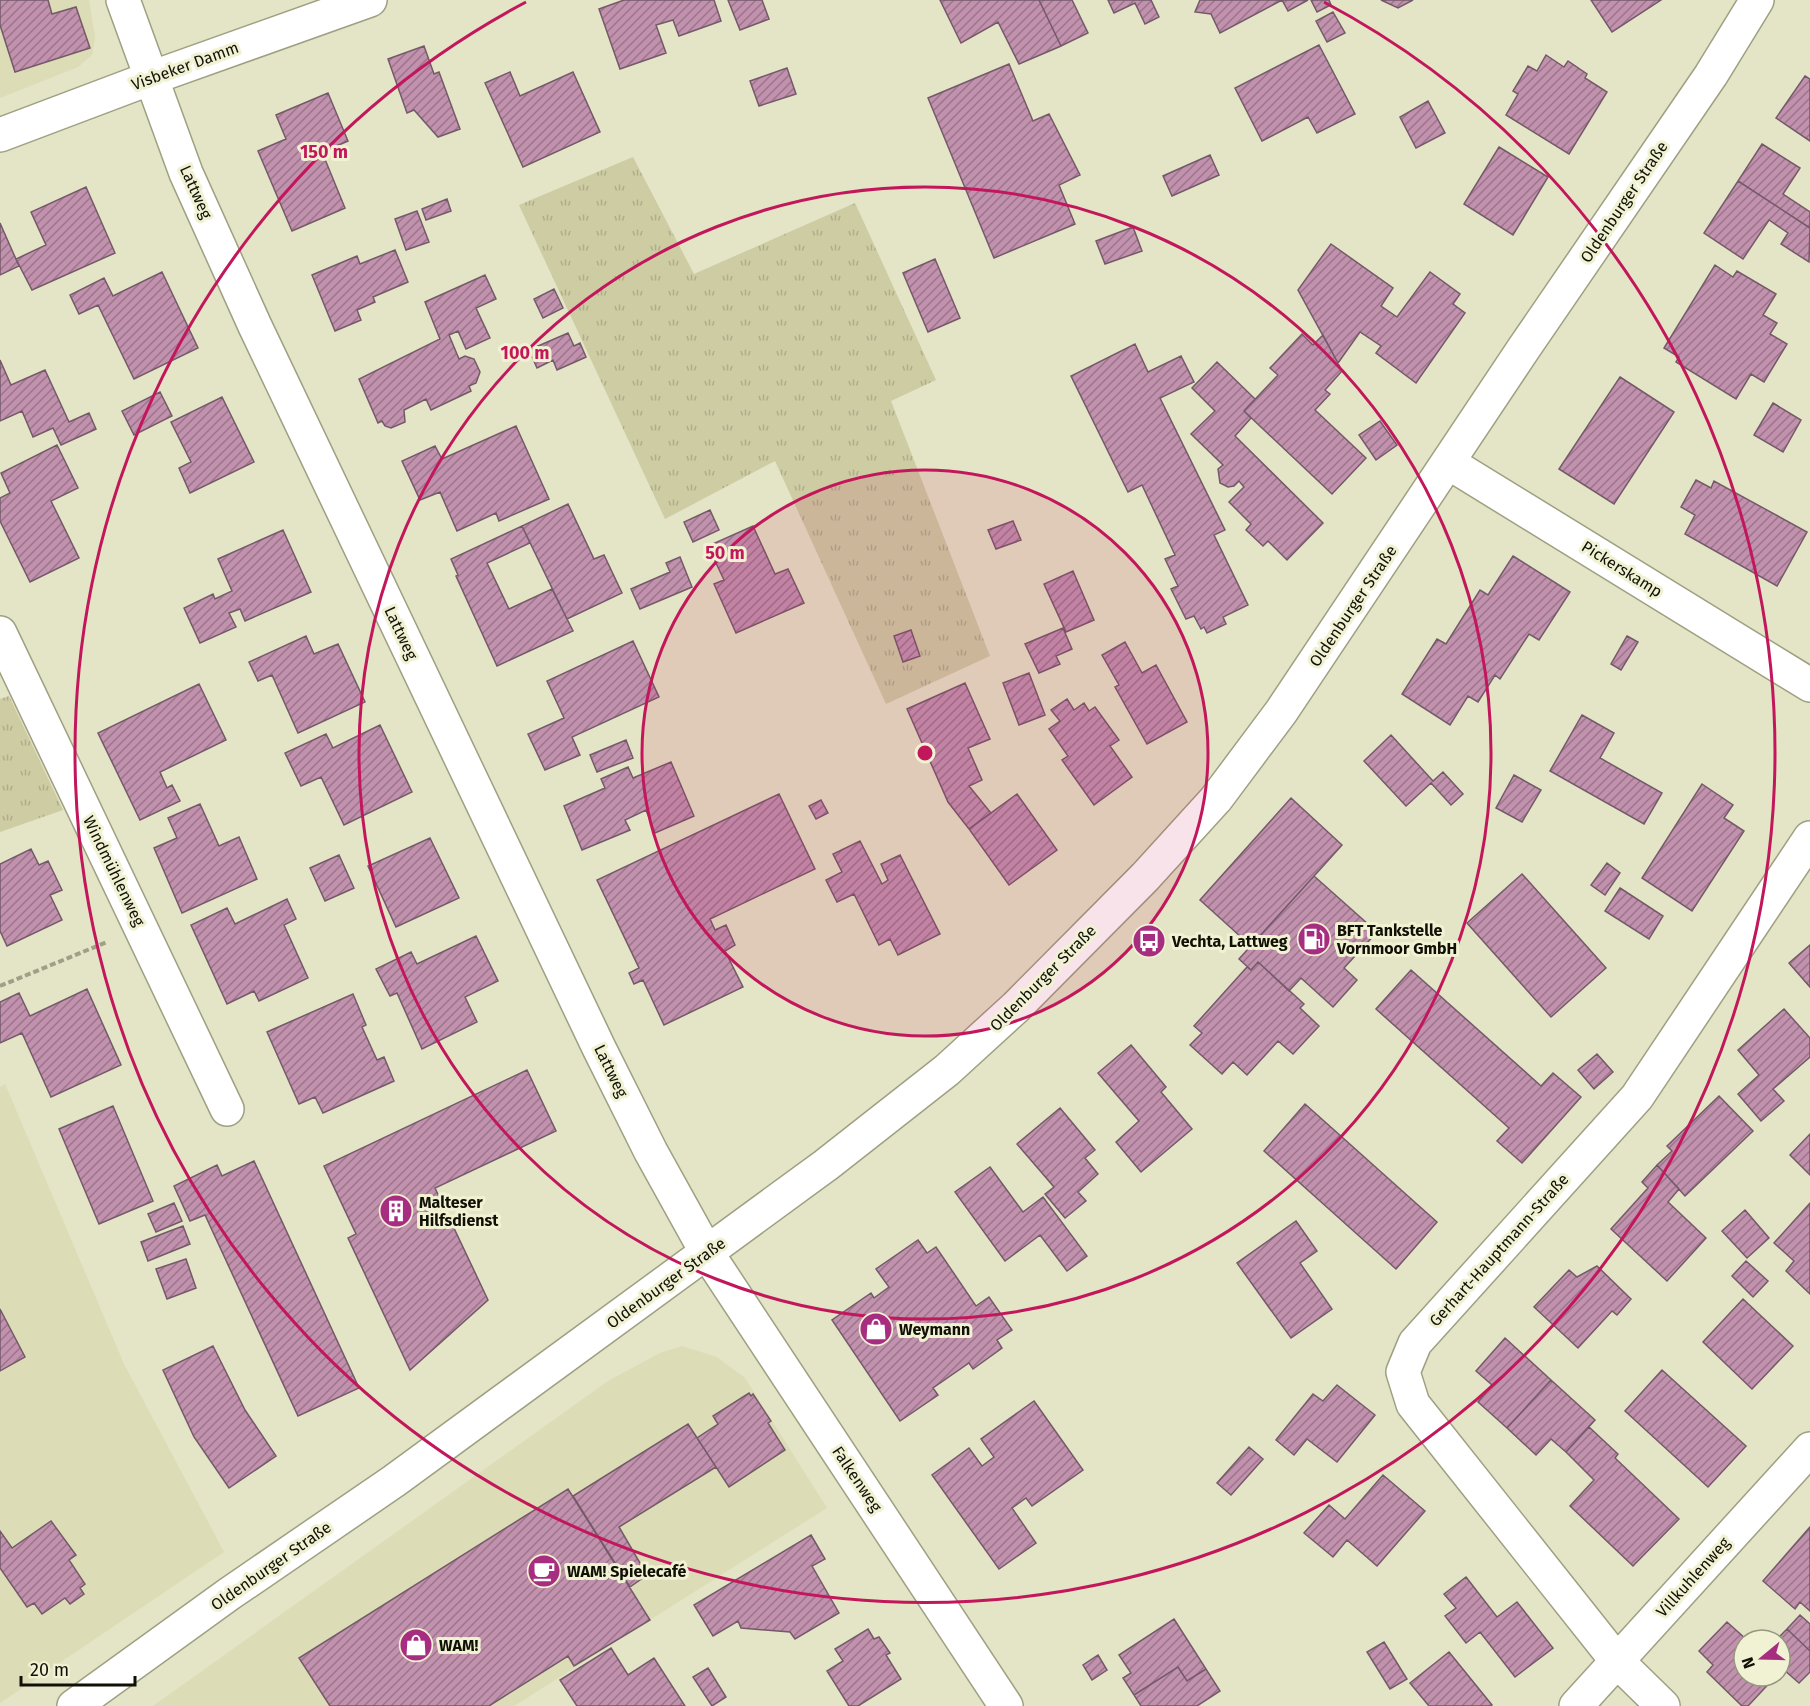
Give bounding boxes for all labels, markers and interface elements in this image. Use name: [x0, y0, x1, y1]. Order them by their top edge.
street label: Visbeker Damm: [129, 38, 241, 94]
street label: Oldenburger Straße: [1576, 138, 1672, 266]
text: 150 m: [300, 141, 348, 163]
street label: Lattweg: [176, 162, 216, 222]
text: 100 m: [501, 342, 549, 364]
street label: Pickerskamp: [1578, 537, 1666, 601]
text: 50 m: [705, 542, 745, 564]
street label: Oldenburger Straße: [1305, 542, 1401, 670]
street label: Lattweg: [380, 603, 422, 663]
centre of rings: [915, 743, 935, 763]
street label: Windmühlenweg: [79, 813, 149, 930]
street label: Oldenburger Straße: [986, 921, 1100, 1035]
fuel station icon: BFT Tankstelle Vornmoor GmbH: [1296, 921, 1332, 957]
place label: BFT Tankstelle Vornmoor GmbH: [1336, 921, 1457, 958]
bus stop icon: Vechta, Lattweg: [1131, 923, 1167, 959]
place label: Vechta, Lattweg: [1171, 932, 1288, 951]
street label: Lattweg: [590, 1041, 632, 1101]
street label: Gerhart-Hauptmann-Straße: [1425, 1170, 1573, 1330]
building icon: Malteser Hilfsdienst: [378, 1193, 414, 1229]
place label: Malteser Hilfsdienst: [419, 1193, 499, 1230]
street label: Oldenburger Straße: [603, 1233, 729, 1333]
shop icon: Weymann: [858, 1311, 894, 1347]
place label: Weymann: [899, 1320, 970, 1339]
street label: Falkenweg: [828, 1443, 886, 1516]
street label: Oldenburger Straße: [207, 1517, 335, 1615]
street label: Villkuhlenweg: [1652, 1533, 1734, 1621]
cafe icon: WAM! Spielecafé: [526, 1553, 562, 1589]
place label: WAM! Spielecafé: [567, 1562, 687, 1581]
shop icon: WAM!: [398, 1627, 434, 1663]
north arrow: [1732, 1628, 1792, 1688]
place label: WAM!: [439, 1636, 479, 1655]
scale bar: [21, 1649, 135, 1687]
text: N: [1738, 1655, 1759, 1671]
text: 20 m: [30, 1659, 69, 1681]

